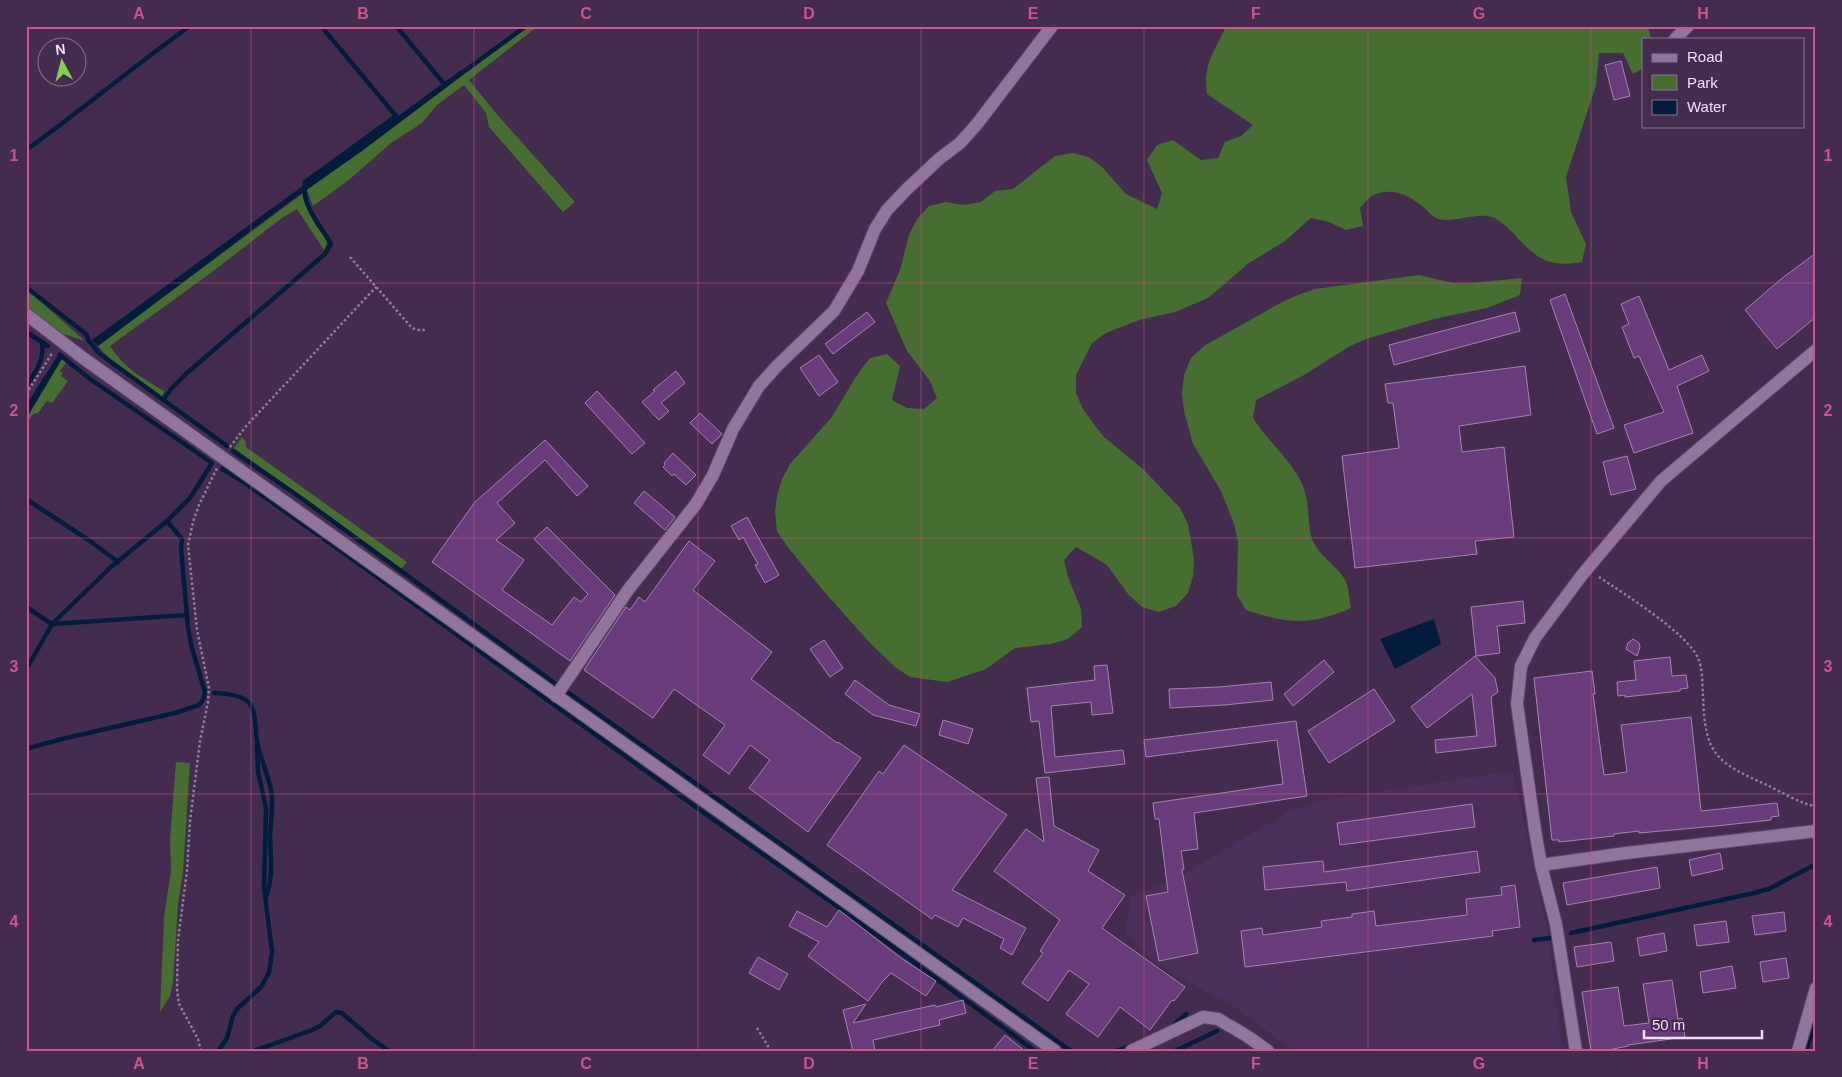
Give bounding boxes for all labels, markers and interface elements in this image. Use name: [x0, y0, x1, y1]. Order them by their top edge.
text: A: [133, 5, 145, 22]
text: B: [357, 5, 369, 22]
text: C: [580, 5, 592, 22]
text: D: [803, 5, 815, 22]
text: E: [1028, 5, 1039, 22]
text: F: [1251, 5, 1261, 22]
text: G: [1473, 5, 1485, 22]
text: H: [1697, 5, 1709, 22]
north arrow: [38, 38, 88, 88]
legend: [1642, 38, 1804, 128]
text: N: [54, 41, 66, 58]
text: Road: [1687, 48, 1723, 65]
text: Park: [1687, 74, 1718, 91]
text: Water: [1687, 98, 1726, 115]
text: 1: [10, 147, 19, 164]
text: 1: [1824, 147, 1833, 164]
text: 2: [10, 402, 19, 419]
text: 2: [1824, 402, 1833, 419]
text: 3: [10, 658, 19, 675]
text: 3: [1824, 658, 1833, 675]
text: 4: [10, 913, 19, 930]
text: 4: [1824, 913, 1833, 930]
scale bar: [1644, 1007, 1762, 1039]
text: 50 m: [1652, 1016, 1685, 1033]
text: A: [133, 1055, 145, 1072]
text: B: [357, 1055, 369, 1072]
text: C: [580, 1055, 592, 1072]
text: D: [803, 1055, 815, 1072]
text: E: [1028, 1055, 1039, 1072]
text: F: [1251, 1055, 1261, 1072]
text: G: [1473, 1055, 1485, 1072]
text: H: [1697, 1055, 1709, 1072]

